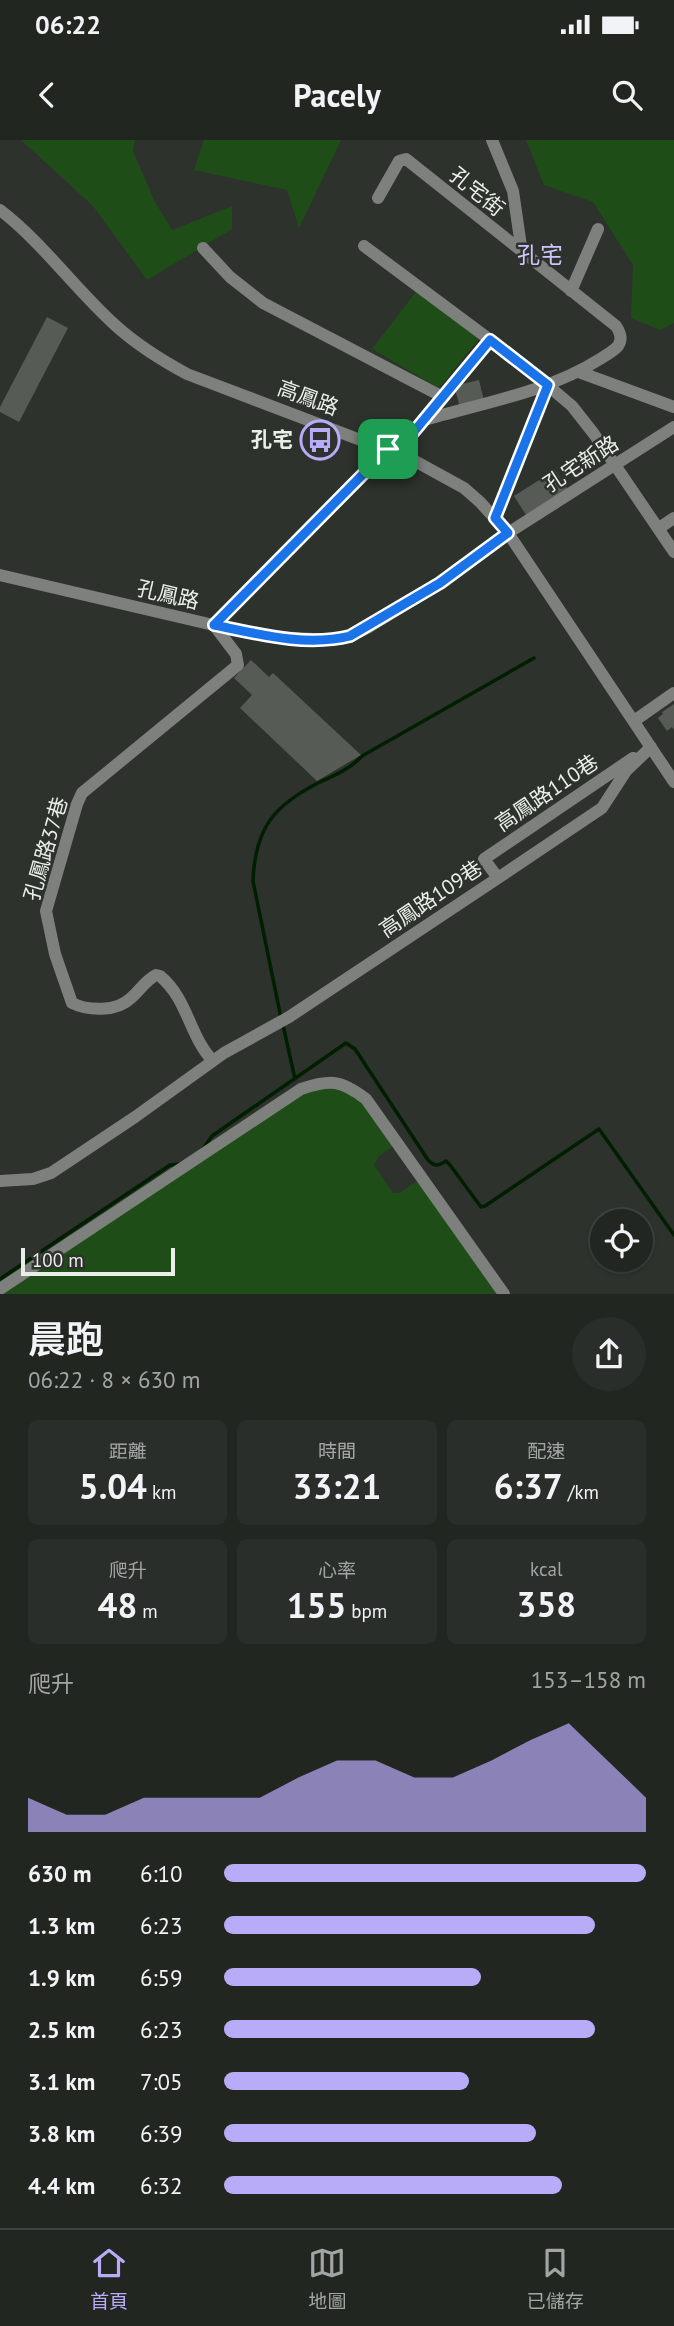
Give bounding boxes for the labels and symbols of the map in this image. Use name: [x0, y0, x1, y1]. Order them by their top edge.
street label: 孔宅街: [444, 161, 510, 222]
district label: 孔宅: [517, 240, 563, 269]
street label: 高鳳路: [274, 374, 342, 421]
bus stop icon: 孔宅: [299, 419, 341, 461]
pin: [358, 419, 418, 479]
place label: 孔宅: [251, 426, 293, 453]
street label: 孔宅新路: [538, 429, 623, 498]
street label: 孔鳳路: [134, 574, 202, 615]
street label: 高鳳路110巷: [490, 748, 603, 837]
street label: 孔鳳路37巷: [18, 794, 73, 904]
street label: 高鳳路109巷: [374, 854, 487, 943]
scale bar: [21, 1244, 175, 1276]

